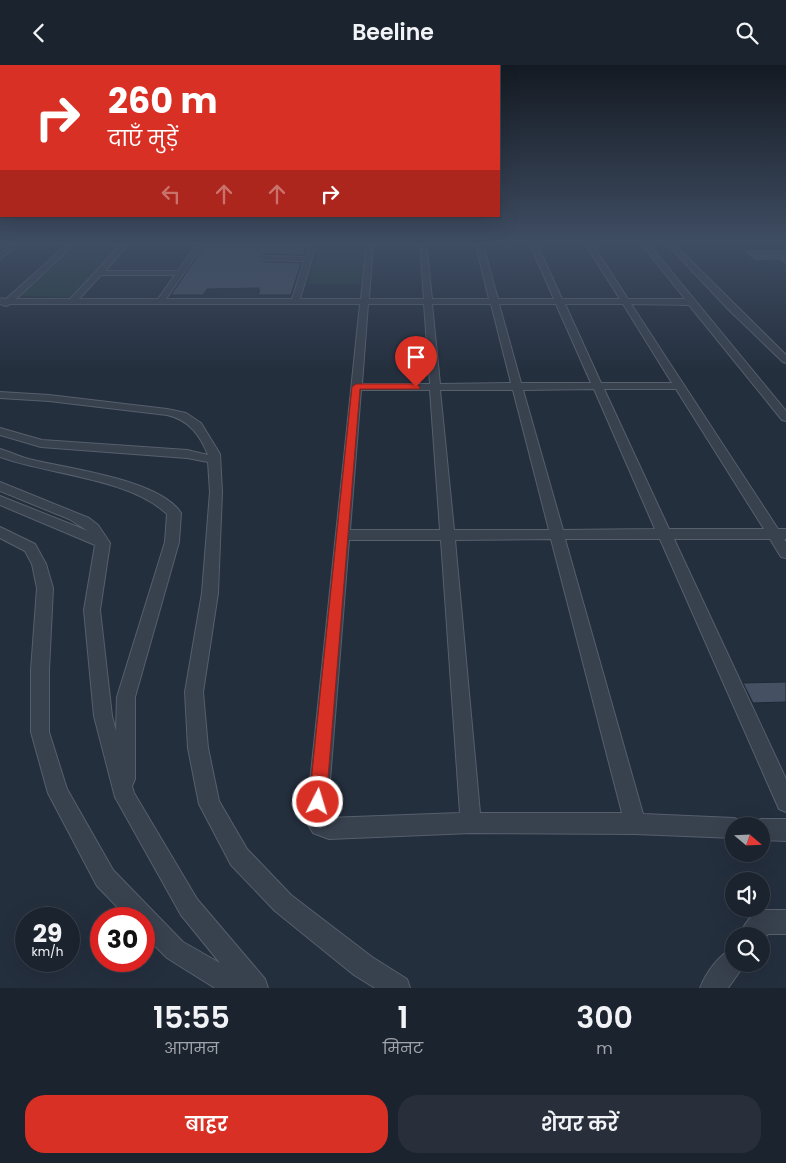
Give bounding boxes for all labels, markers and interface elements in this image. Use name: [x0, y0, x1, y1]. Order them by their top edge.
text: Beeline: [352, 17, 434, 48]
icon: back: [25, 19, 53, 47]
icon: search: [733, 19, 761, 47]
text: 260 m: [108, 76, 218, 125]
icon: right: [25, 85, 90, 150]
text: दाएँ मुड़ें: [108, 123, 178, 154]
icon: left: [157, 180, 185, 208]
icon: ahead: [210, 180, 238, 208]
icon: ahead: [263, 180, 291, 208]
icon: right: [316, 180, 344, 208]
pin: [395, 336, 437, 387]
icon: arrive: [402, 343, 430, 371]
position arrow: [291, 775, 343, 827]
north arrow: [725, 817, 770, 863]
map controls: [725, 817, 770, 972]
button: sound: [725, 872, 770, 917]
speed limit sign: 30: [90, 907, 155, 972]
text: 29: [33, 916, 62, 951]
button: search: [725, 927, 770, 972]
text: km/h: [32, 943, 63, 960]
text: 15:55: [153, 996, 230, 1039]
text: 1: [398, 996, 408, 1039]
text: 300: [576, 996, 633, 1039]
text: आगमन: [164, 1037, 219, 1060]
text: मिनट: [383, 1037, 423, 1060]
text: m: [596, 1037, 613, 1060]
button: बाहर: [25, 1095, 388, 1153]
button: शेयर करें: [398, 1095, 761, 1153]

